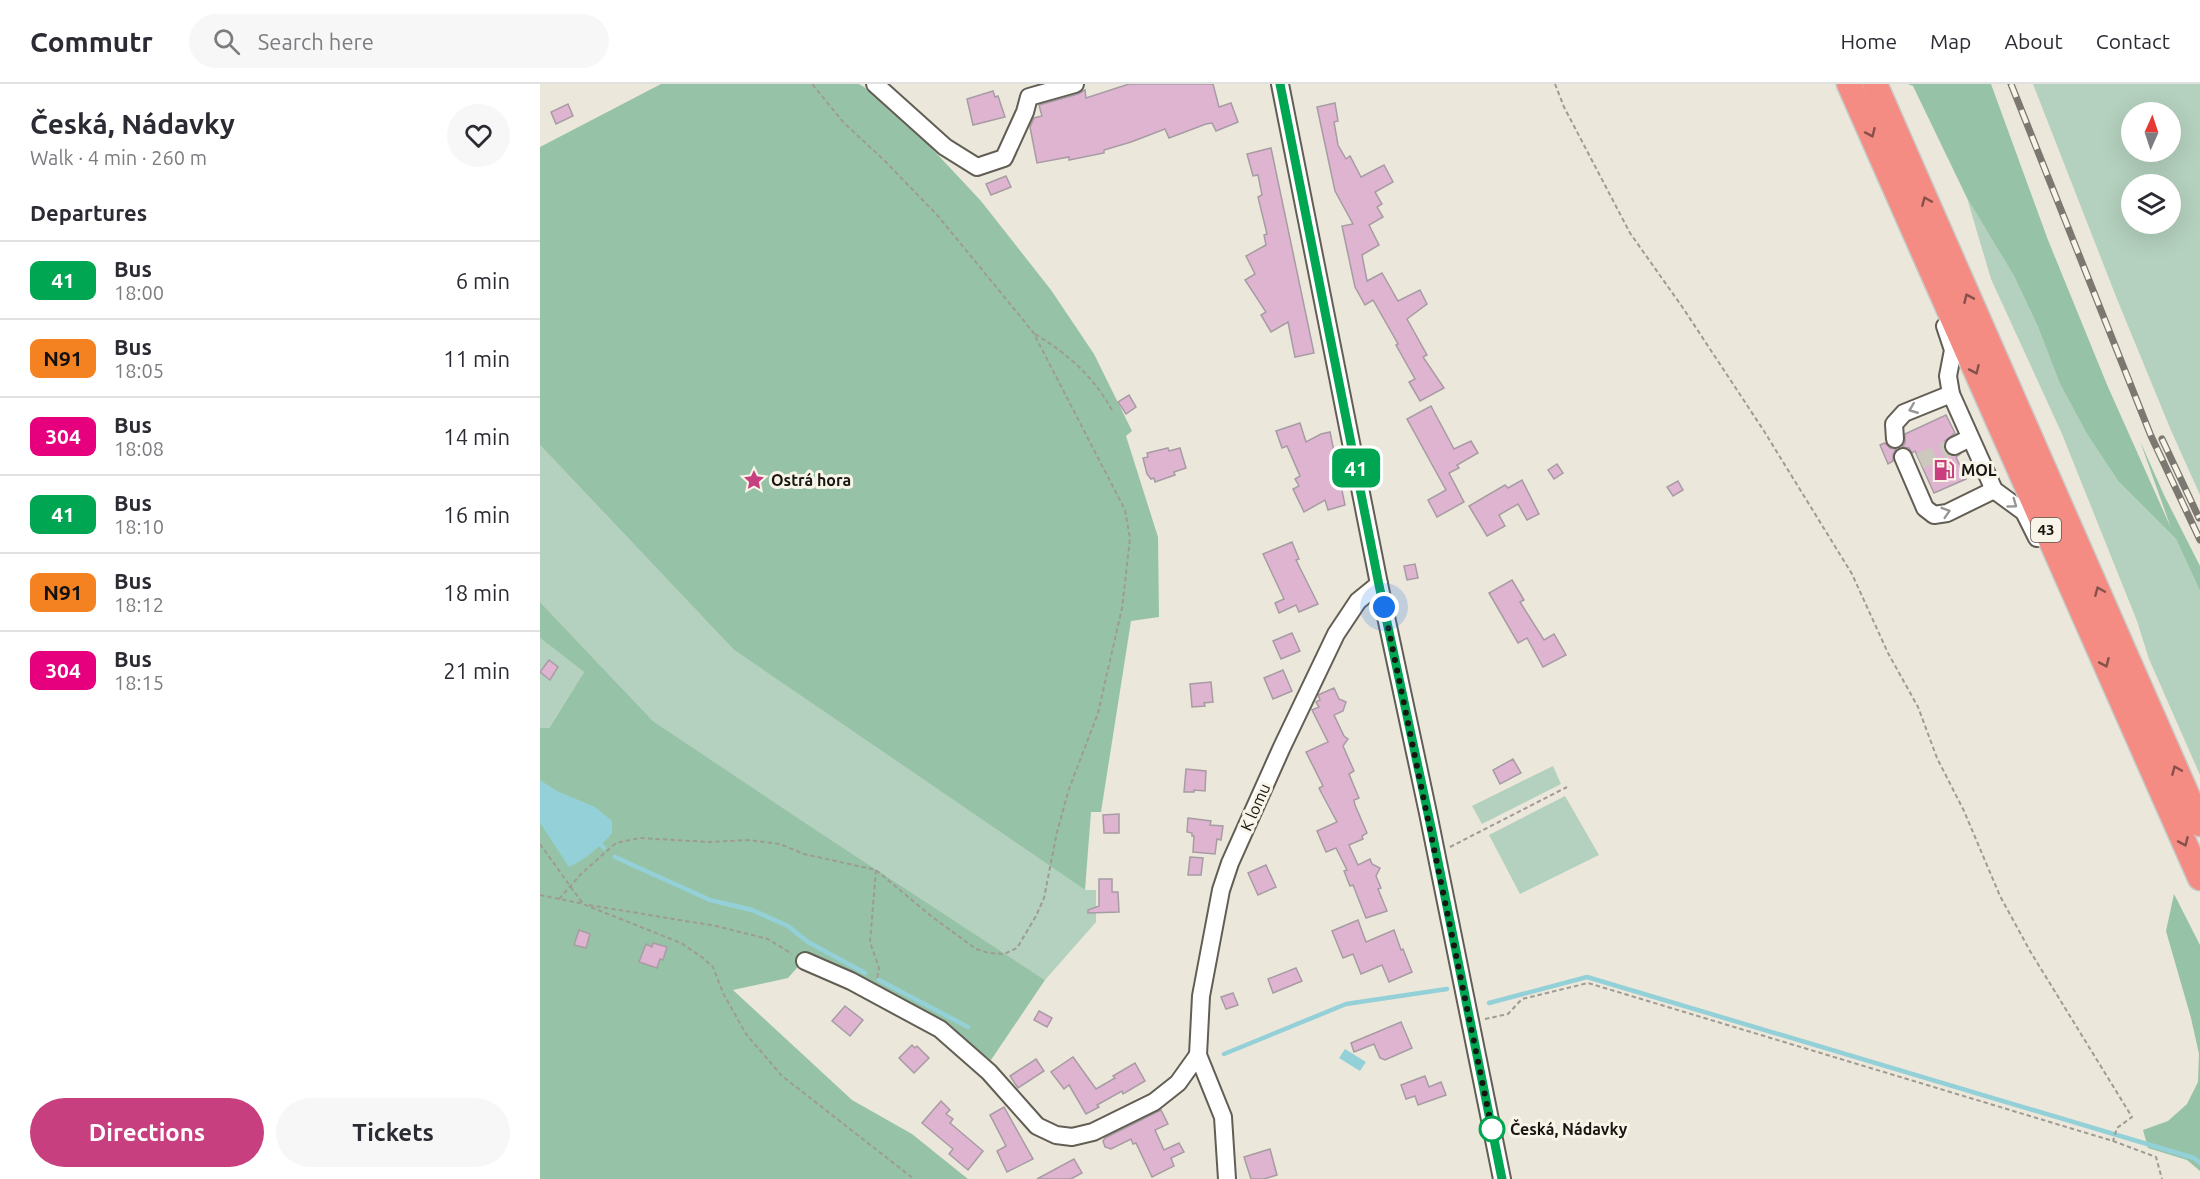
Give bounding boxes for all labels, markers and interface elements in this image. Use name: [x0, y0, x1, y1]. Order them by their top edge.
search box: [189, 14, 609, 68]
icon: search: [210, 25, 243, 58]
text: Commutr: [30, 26, 153, 57]
text: Search here: [258, 29, 374, 54]
text: Home: [1840, 29, 1897, 53]
text: Map: [1930, 29, 1971, 53]
text: About: [2004, 29, 2063, 53]
text: Contact: [2096, 29, 2170, 53]
north arrow: [2121, 102, 2181, 162]
map controls: [2121, 102, 2181, 234]
button: heart: [447, 104, 510, 167]
text: Česká, Nádavky: [30, 108, 235, 139]
one-way arrow: [1864, 126, 1876, 137]
text: Walk · 4 min · 260 m: [30, 146, 207, 169]
button: layers: [2121, 174, 2181, 234]
one-way arrow: [1921, 197, 1933, 208]
text: Departures: [30, 200, 147, 225]
text: Bus: [114, 256, 152, 281]
text: 41: [51, 268, 75, 292]
text: 6 min: [456, 268, 510, 293]
text: 18:00: [114, 281, 164, 304]
one-way arrow: [1964, 294, 1976, 305]
text: Bus: [114, 334, 152, 359]
text: N91: [43, 346, 83, 370]
text: 11 min: [443, 346, 510, 371]
text: 18:05: [114, 359, 164, 382]
one-way arrow: [1968, 364, 1980, 375]
one-way arrow: [1908, 402, 1919, 414]
text: Bus: [114, 412, 152, 437]
text: 304: [45, 424, 81, 448]
text: 14 min: [443, 424, 510, 449]
text: 18:08: [114, 437, 164, 460]
line badge: 41: [1329, 448, 1383, 488]
text: 41: [1344, 456, 1368, 480]
fuel station icon: MOL: [1932, 458, 1956, 482]
place label: MOL: [1961, 461, 1997, 479]
place icon: Ostrá hora: [742, 468, 766, 492]
place label: Ostrá hora: [771, 471, 851, 489]
text: Bus: [114, 490, 152, 515]
one-way arrow: [2006, 497, 2017, 508]
text: 41: [51, 502, 75, 526]
text: 16 min: [443, 502, 510, 527]
one-way arrow: [1940, 507, 1951, 519]
text: 18:10: [114, 515, 164, 538]
road number: 43: [2031, 518, 2061, 542]
text: Bus: [114, 568, 152, 593]
text: N91: [43, 580, 83, 604]
text: 18 min: [443, 580, 510, 605]
one-way arrow: [2094, 587, 2106, 598]
your location: [1369, 592, 1399, 622]
text: 18:12: [114, 593, 164, 616]
text: Bus: [114, 646, 152, 671]
one-way arrow: [2098, 657, 2110, 668]
text: 304: [45, 658, 81, 682]
text: 21 min: [443, 658, 510, 683]
text: 18:15: [114, 671, 164, 694]
one-way arrow: [2171, 766, 2183, 777]
street label: K lomu: [1237, 781, 1273, 833]
one-way arrow: [2177, 835, 2189, 846]
button: Directions: [30, 1098, 264, 1167]
button: Tickets: [276, 1098, 510, 1167]
marker: Česká, Nádavky: [1479, 1116, 1505, 1142]
place label: Česká, Nádavky: [1510, 1119, 1628, 1138]

